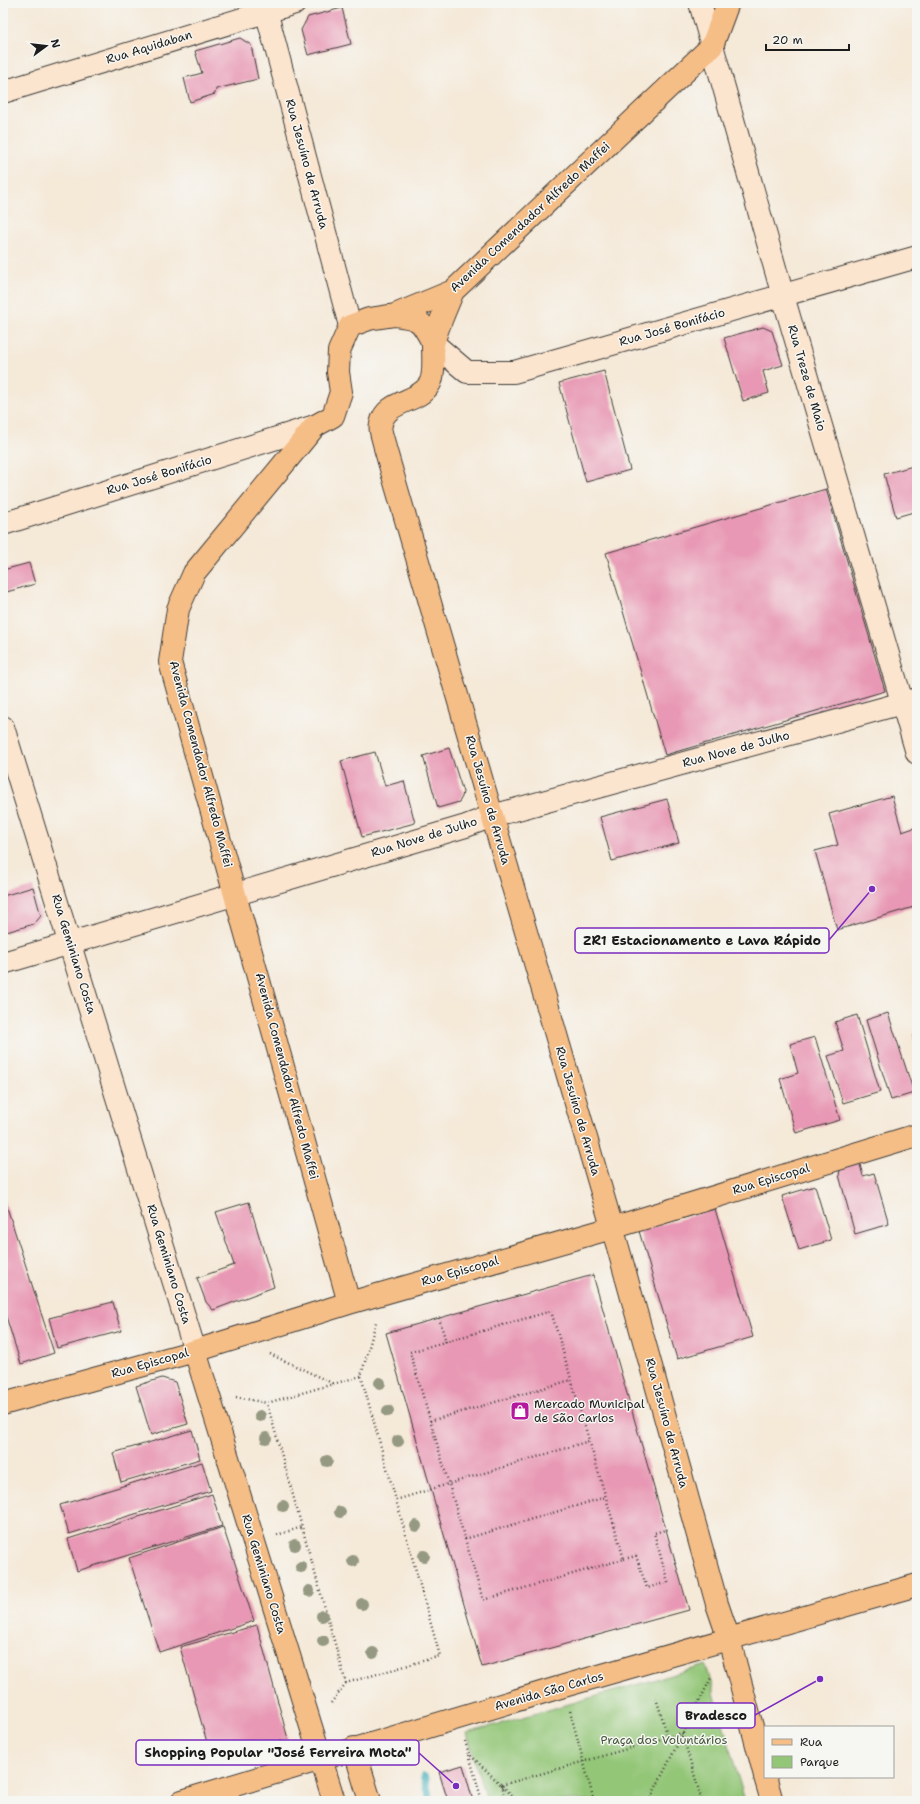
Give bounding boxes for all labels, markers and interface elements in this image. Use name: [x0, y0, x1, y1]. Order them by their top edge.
north arrow: [26, 26, 66, 66]
street label: Rua Aquidaban: [104, 26, 194, 68]
scale bar: [766, 26, 849, 52]
text: 20 m: [772, 32, 803, 48]
text: N: [47, 37, 64, 50]
street label: Rua Jesuíno de Arruda: [282, 97, 332, 231]
street label: Avenida Comendador Alfredo Maffei: [447, 138, 613, 296]
street label: Rua José Bonifácio: [617, 304, 727, 350]
street label: Rua Treze de Maio: [784, 323, 830, 433]
street label: Rua José Bonifácio: [104, 451, 214, 499]
street label: Avenida Comendador Alfredo Maffei: [166, 659, 236, 869]
street label: Rua Nove de Julho: [681, 727, 791, 771]
street label: Rua Jesuíno de Arruda: [462, 733, 514, 867]
street label: Rua Nove de Julho: [369, 813, 479, 861]
street label: Rua Geminiano Costa: [48, 892, 100, 1016]
callout: ZR1 Estacionamento e Lava Rápido: [575, 928, 829, 953]
text: ZR1 Estacionamento e Lava Rápido: [583, 932, 821, 949]
street label: Avenida Comendador Alfredo Maffei: [252, 971, 322, 1181]
street label: Rua Jesuíno de Arruda: [552, 1044, 604, 1178]
street label: Rua Episcopal: [730, 1160, 812, 1198]
street label: Rua Geminiano Costa: [143, 1202, 195, 1326]
street label: Rua Episcopal: [419, 1252, 501, 1290]
street label: Rua Episcopal: [109, 1344, 191, 1382]
street label: Rua Jesuíno de Arruda: [642, 1356, 692, 1490]
place label: Mercado Municipal de São Carlos: [534, 1396, 645, 1426]
shop icon: Mercado Municipal de São Carlos: [509, 1400, 531, 1422]
street label: Rua Geminiano Costa: [238, 1512, 290, 1636]
street label: Avenida São Carlos: [493, 1668, 605, 1714]
callout: Bradesco: [677, 1703, 755, 1728]
text: Bradesco: [685, 1707, 747, 1724]
legend: [764, 1726, 894, 1778]
park label: Praça dos Voluntários: [601, 1732, 727, 1748]
text: Rua: [800, 1734, 823, 1750]
callout: Shopping Popular "José Ferreira Mota": [136, 1740, 419, 1765]
text: Shopping Popular "José Ferreira Mota": [145, 1744, 412, 1761]
text: Parque: [800, 1754, 839, 1770]

